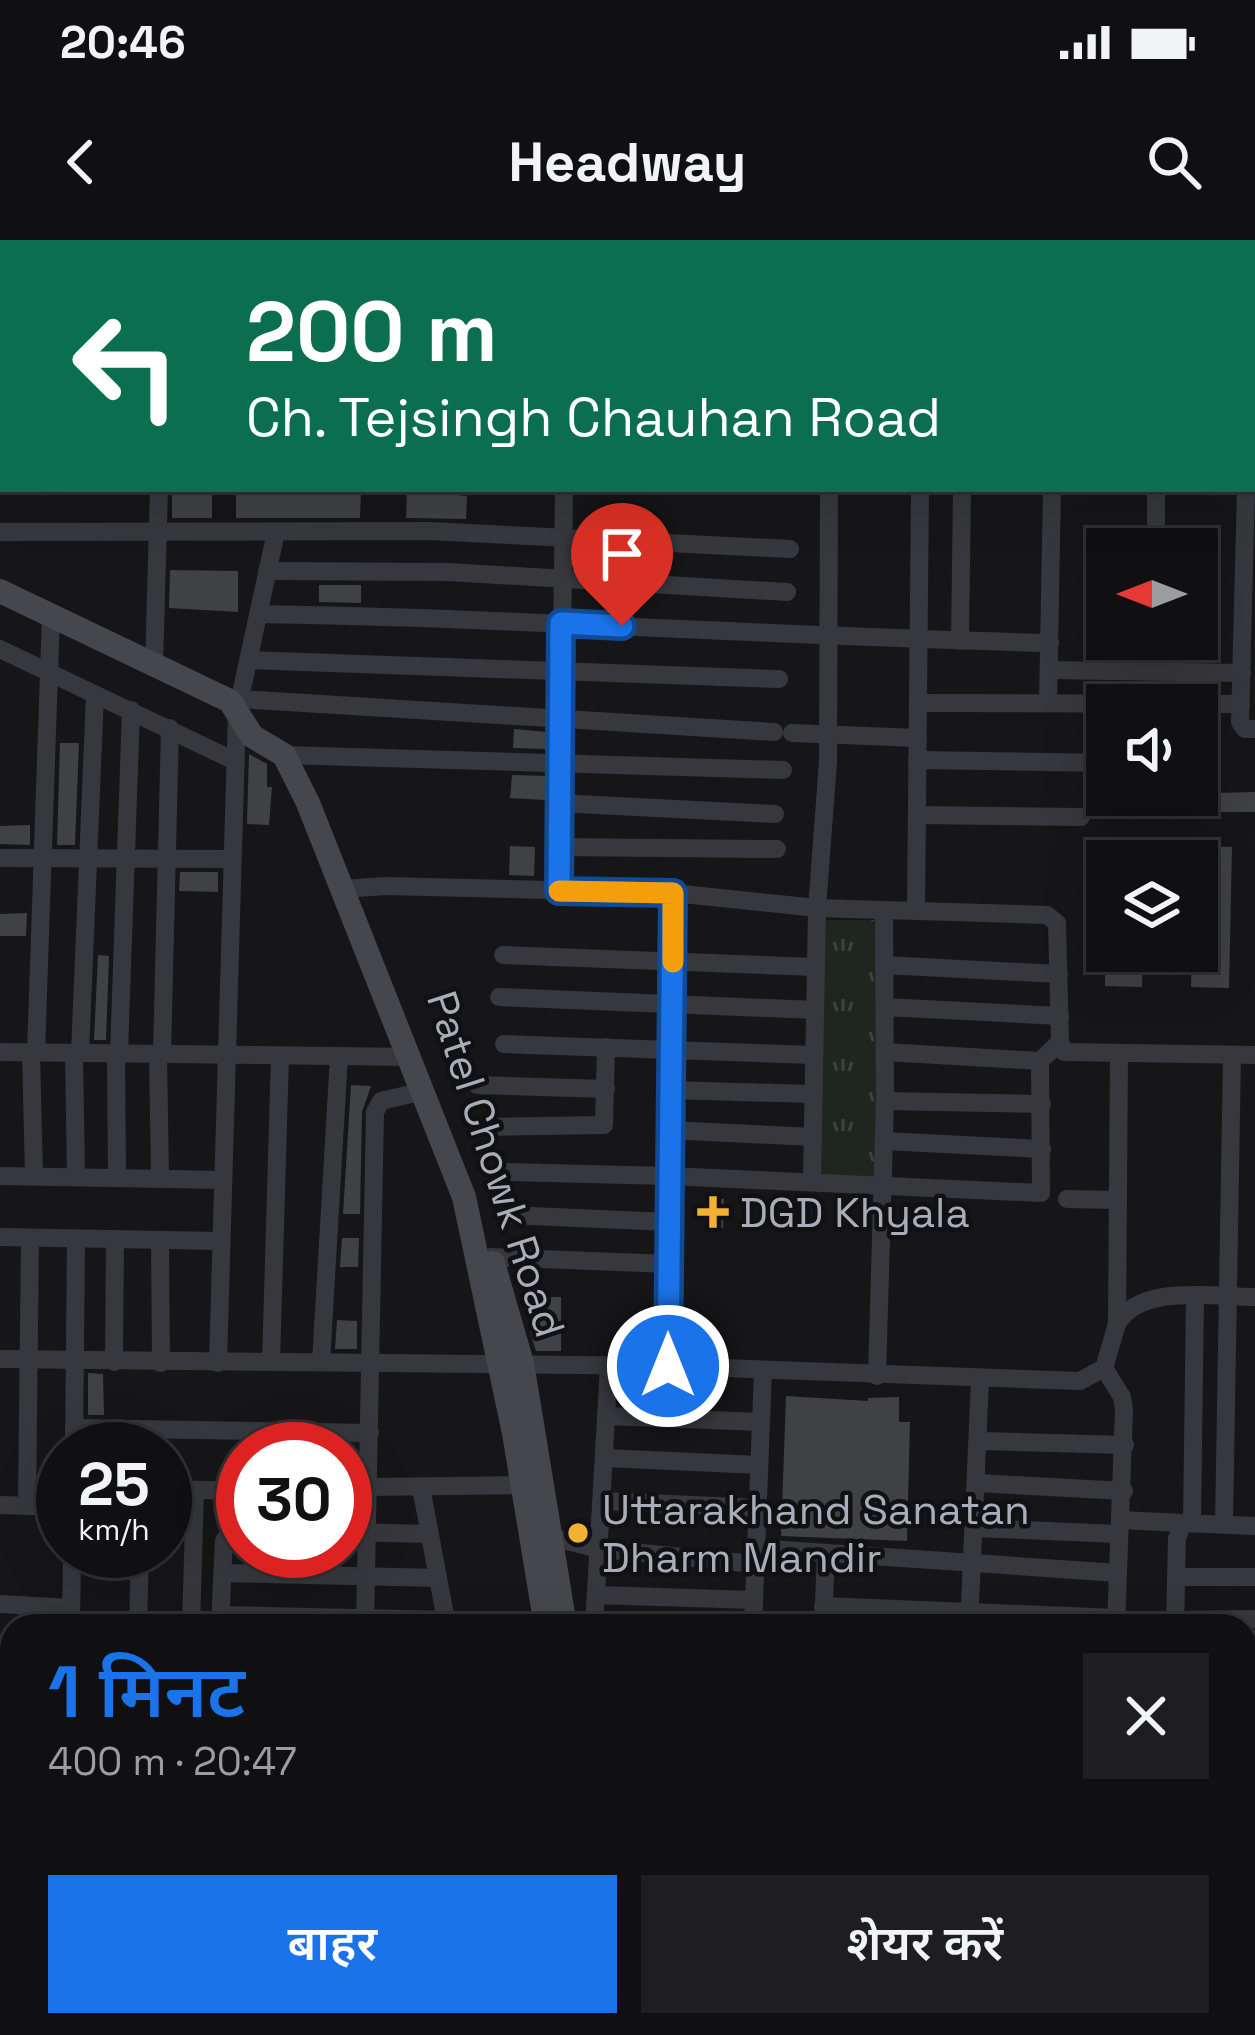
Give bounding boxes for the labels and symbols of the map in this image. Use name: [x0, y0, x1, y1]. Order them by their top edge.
pin: [571, 503, 673, 626]
north arrow: [1086, 528, 1218, 660]
street label: Patel Chowk Road: [415, 984, 577, 1344]
place label: DGD Khyala: [740, 1186, 970, 1239]
marker: DGD Khyala: [697, 1196, 729, 1228]
position arrow: [605, 1303, 731, 1429]
speed limit sign: 30: [216, 1422, 372, 1578]
place label: Uttarakhand Sanatan Dharm Mandir: [602, 1483, 1030, 1584]
marker: Uttarakhand Sanatan Dharm Mandir: [565, 1520, 591, 1546]

